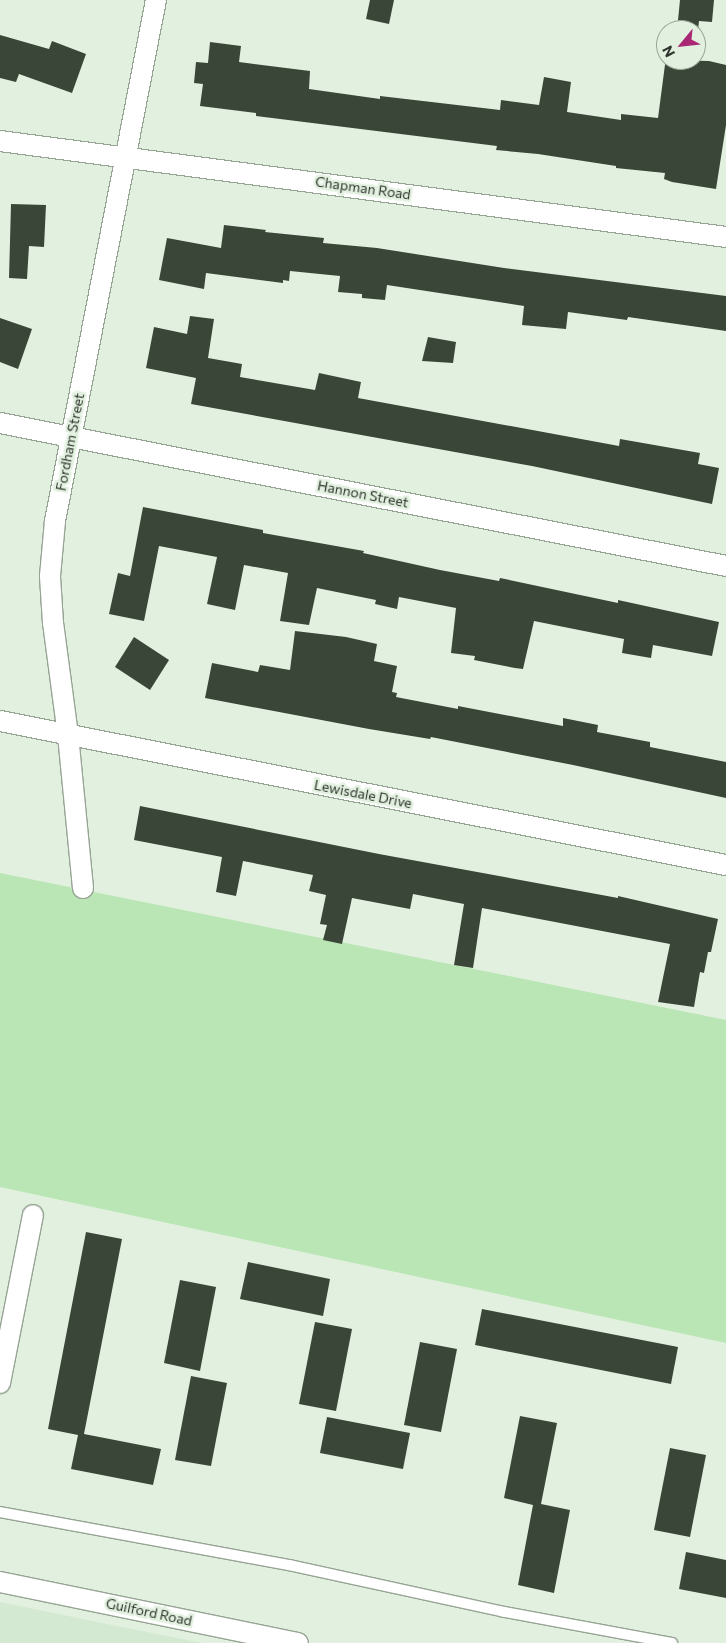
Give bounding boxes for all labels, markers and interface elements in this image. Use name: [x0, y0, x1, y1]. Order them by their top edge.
north arrow: [656, 20, 706, 70]
text: N: [658, 43, 678, 60]
street label: Chapman Road: [314, 173, 412, 203]
street label: Fordham Street: [52, 392, 88, 492]
street label: Hannon Street: [316, 477, 410, 511]
street label: Lewisdale Drive: [313, 776, 413, 812]
street label: Guilford Road: [104, 1595, 194, 1629]

